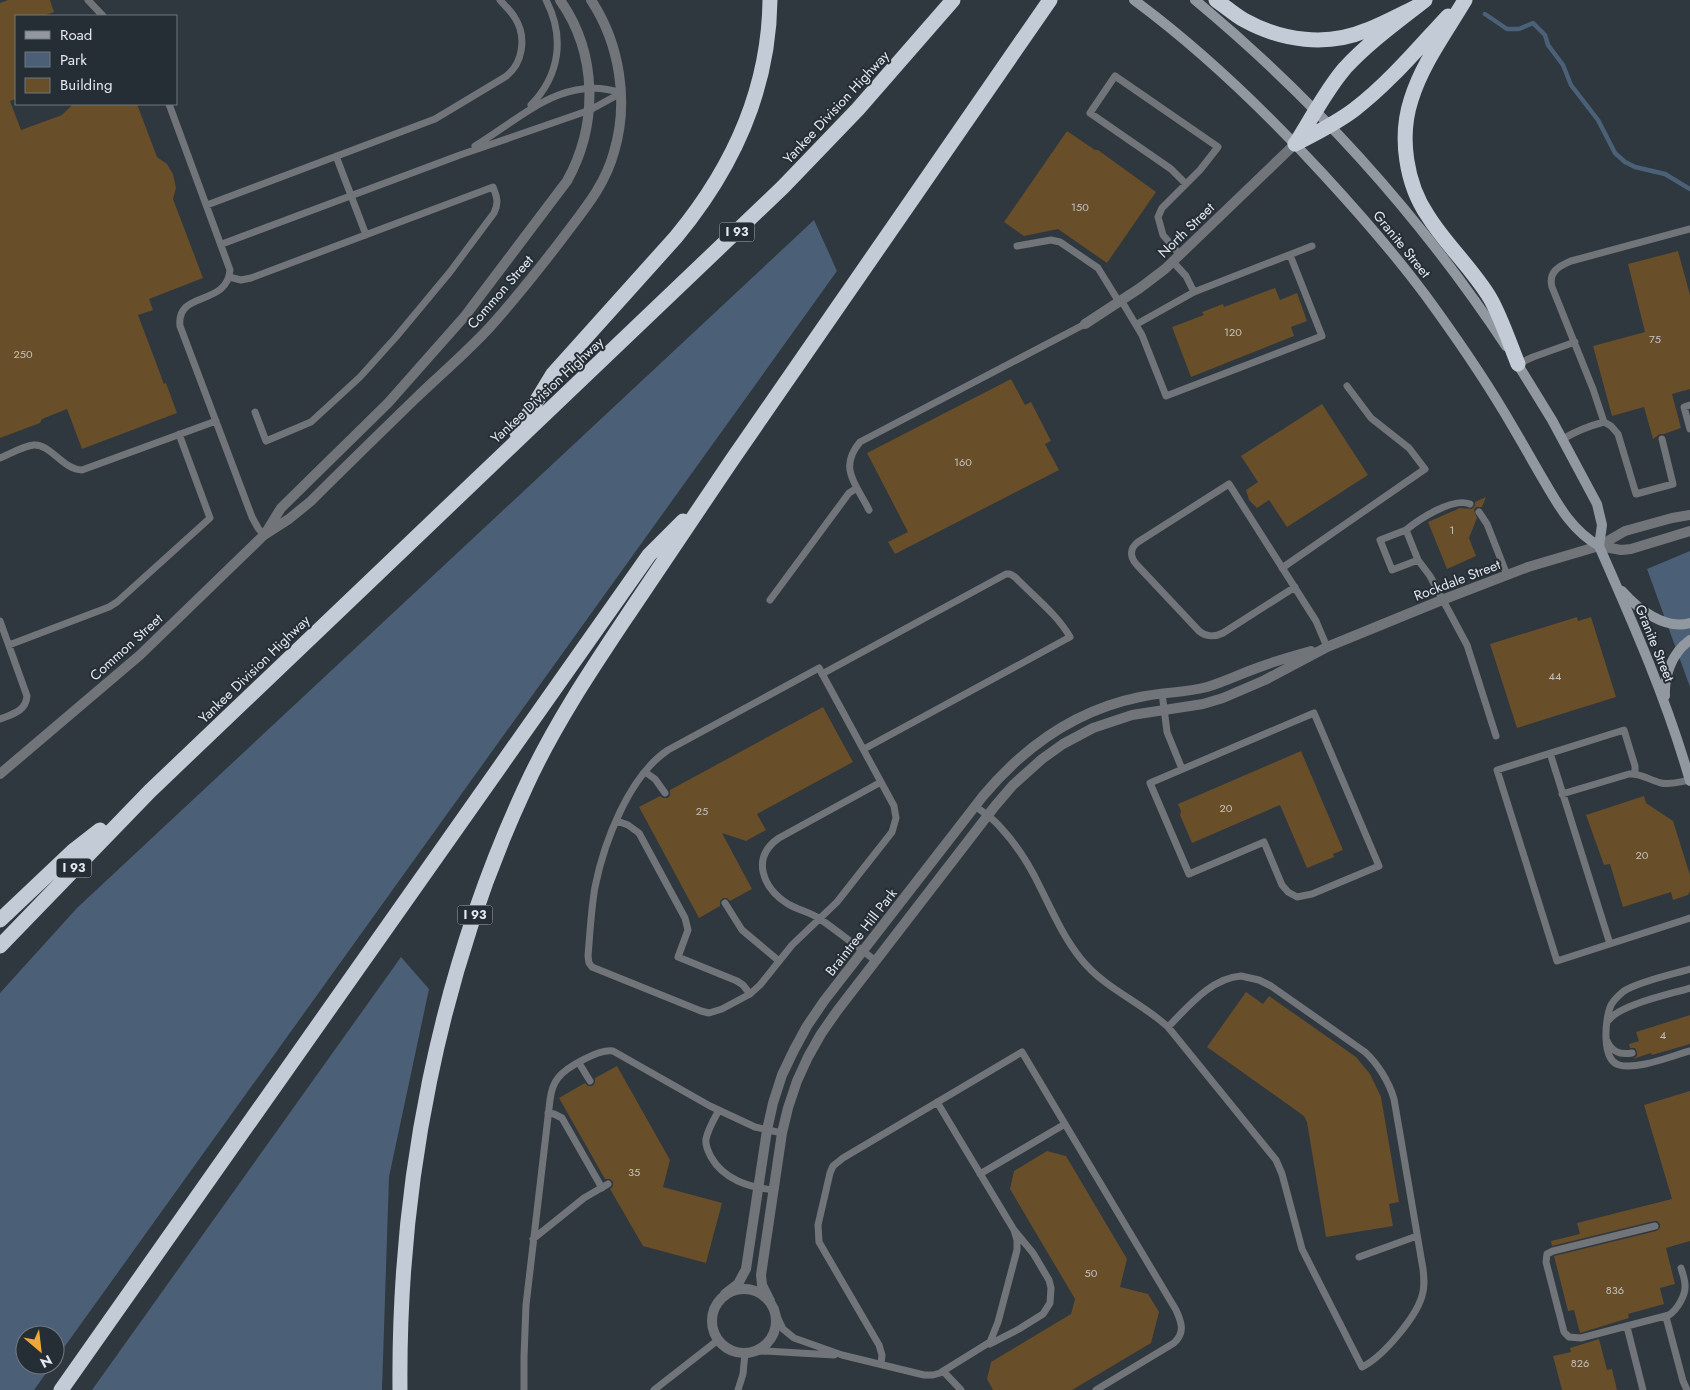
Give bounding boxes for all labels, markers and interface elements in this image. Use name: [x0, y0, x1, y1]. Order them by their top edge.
legend: [15, 15, 178, 105]
text: Road: [60, 24, 92, 46]
street label: Yankee Division Highway: [778, 46, 894, 168]
text: Park: [60, 49, 87, 71]
text: Building: [60, 74, 112, 96]
street label: North Street: [1153, 197, 1219, 262]
house number: 150: [1071, 199, 1089, 215]
street label: Granite Street: [1369, 206, 1436, 282]
road number: I 93: [720, 222, 754, 242]
street label: Common Street: [462, 250, 538, 333]
house number: 120: [1224, 324, 1242, 340]
house number: 75: [1649, 331, 1661, 347]
street label: Yankee Division Highway: [486, 332, 608, 448]
house number: 250: [13, 346, 33, 362]
house number: 160: [954, 454, 972, 470]
house number: 1: [1450, 522, 1454, 538]
street label: Rockdale Street: [1411, 554, 1504, 606]
street label: Granite Street: [1630, 601, 1680, 685]
street label: Common Street: [85, 608, 167, 685]
street label: Yankee Division Highway: [194, 610, 315, 728]
house number: 44: [1549, 668, 1562, 684]
house number: 20: [1220, 800, 1233, 816]
house number: 25: [696, 803, 708, 819]
house number: 20: [1636, 847, 1649, 863]
road number: I 93: [56, 858, 92, 878]
street label: Braintree Hill Park: [820, 883, 902, 980]
road number: I 93: [458, 906, 492, 924]
house number: 4: [1660, 1027, 1667, 1043]
house number: 35: [628, 1164, 640, 1180]
house number: 50: [1085, 1265, 1098, 1281]
house number: 836: [1606, 1282, 1624, 1298]
north arrow: [15, 1325, 65, 1375]
text: N: [36, 1350, 56, 1373]
house number: 826: [1571, 1355, 1589, 1371]

